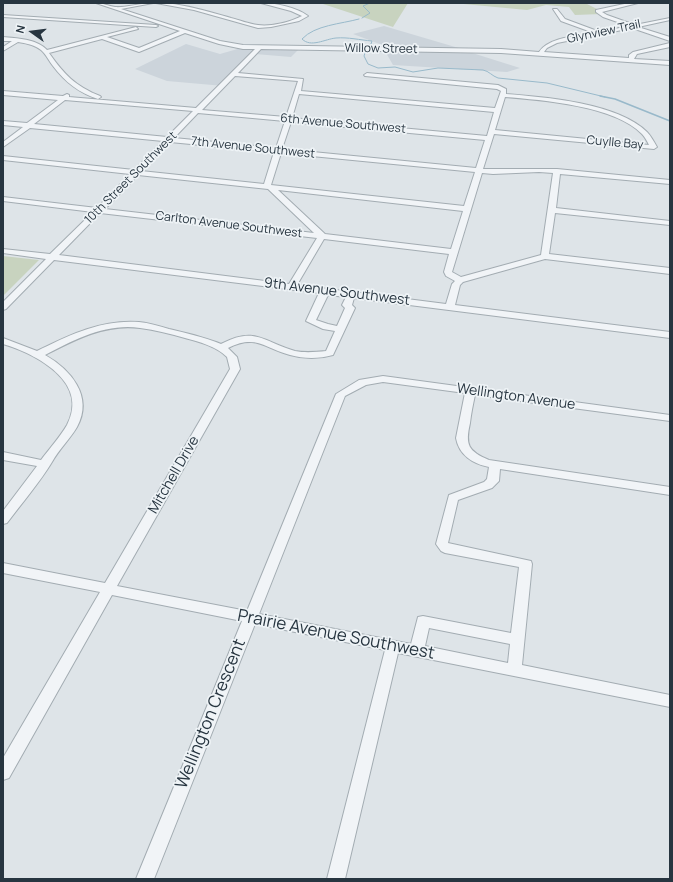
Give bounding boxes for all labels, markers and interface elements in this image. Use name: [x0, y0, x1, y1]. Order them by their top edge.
north arrow: [12, 12, 52, 52]
street label: Glynview Trail: [566, 17, 642, 47]
text: N: [12, 23, 28, 35]
street label: Willow Street: [344, 41, 418, 57]
street label: 6th Avenue Southwest: [280, 111, 406, 137]
street label: 10th Street Southwest: [82, 129, 180, 227]
street label: Cuylle Bay: [586, 133, 644, 153]
street label: 7th Avenue Southwest: [190, 134, 316, 162]
street label: Carlton Avenue Southwest: [155, 209, 303, 241]
street label: 9th Avenue Southwest: [263, 275, 411, 309]
street label: Wellington Avenue: [456, 380, 576, 414]
street label: Mitchell Drive: [145, 433, 203, 517]
street label: Prairie Avenue Southwest: [236, 606, 436, 664]
street label: Wellington Crescent: [172, 636, 250, 792]

